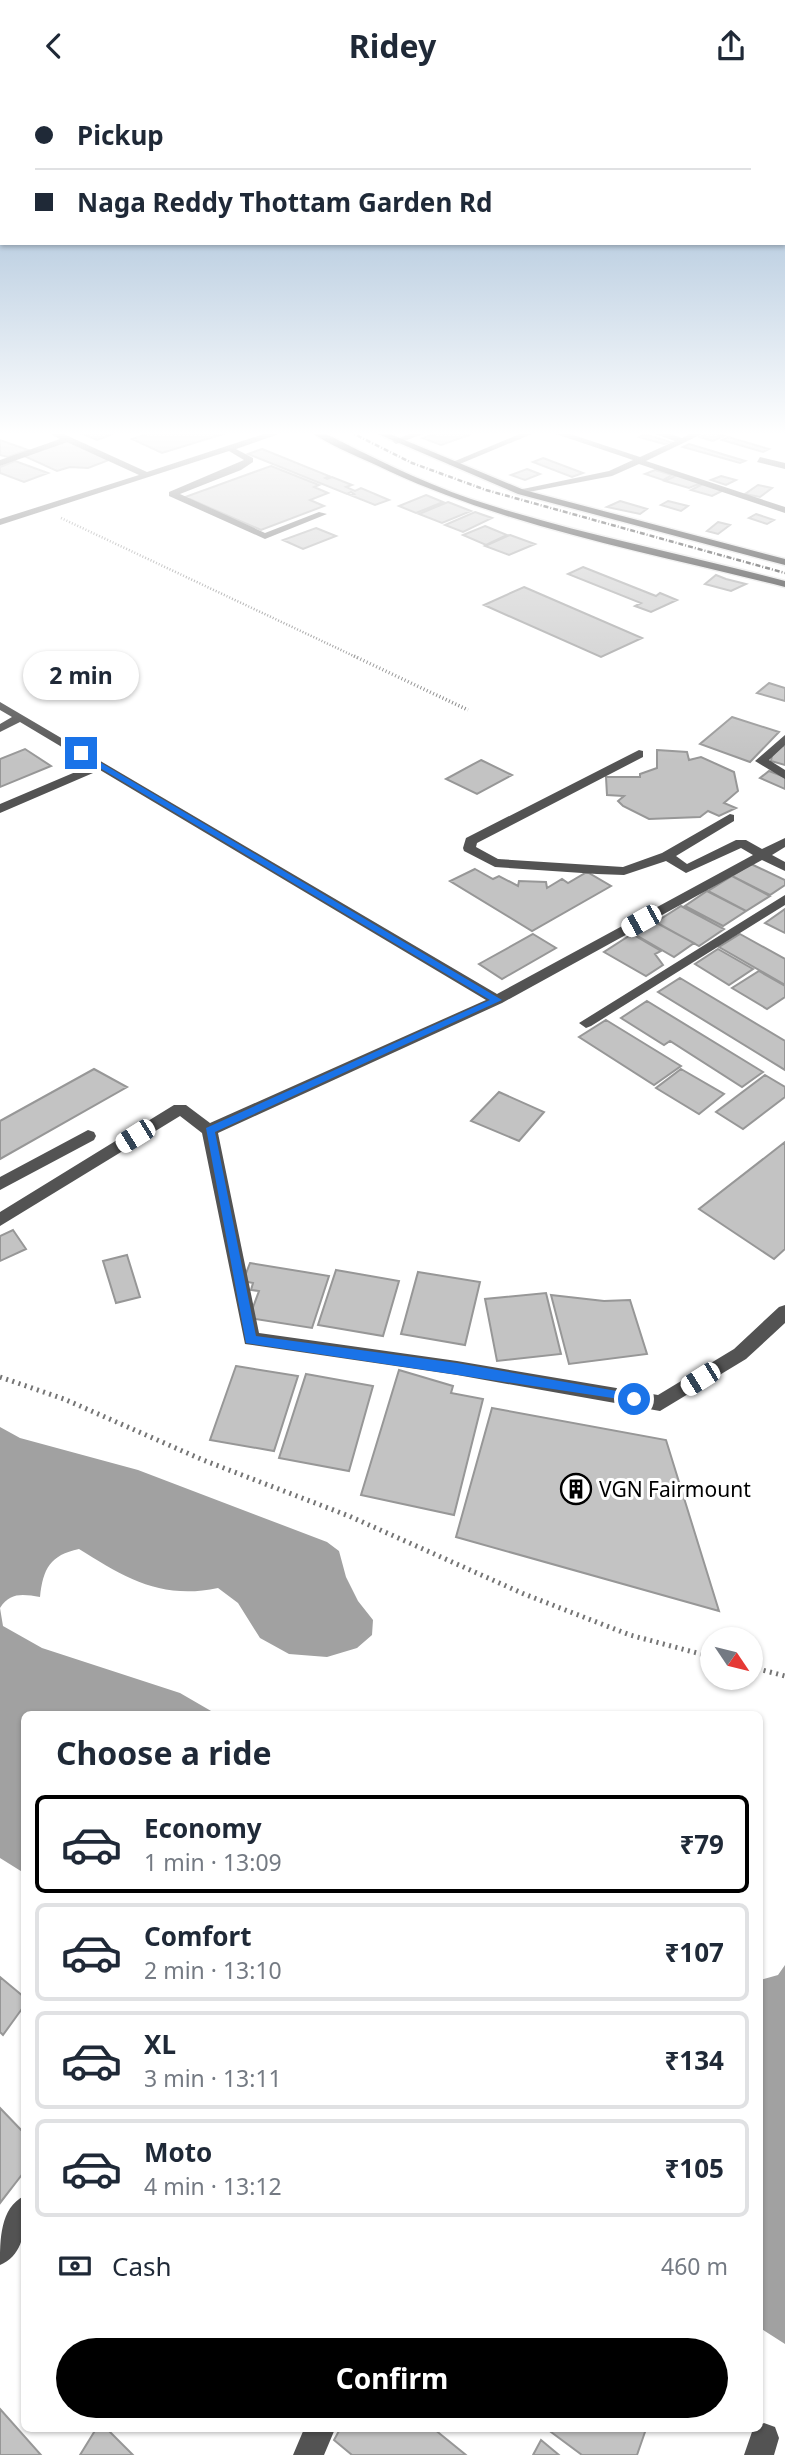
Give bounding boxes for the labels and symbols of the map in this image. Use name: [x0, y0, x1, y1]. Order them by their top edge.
callout: 2 min: [23, 651, 139, 701]
route end: [65, 737, 97, 769]
car: [618, 902, 665, 940]
car: [112, 1116, 159, 1156]
car: [677, 1359, 724, 1399]
route start: [618, 1383, 650, 1415]
building icon: VGN Fairmount: [559, 1472, 593, 1506]
place label: VGN Fairmount: [599, 1475, 751, 1503]
north arrow: [700, 1627, 763, 1691]

